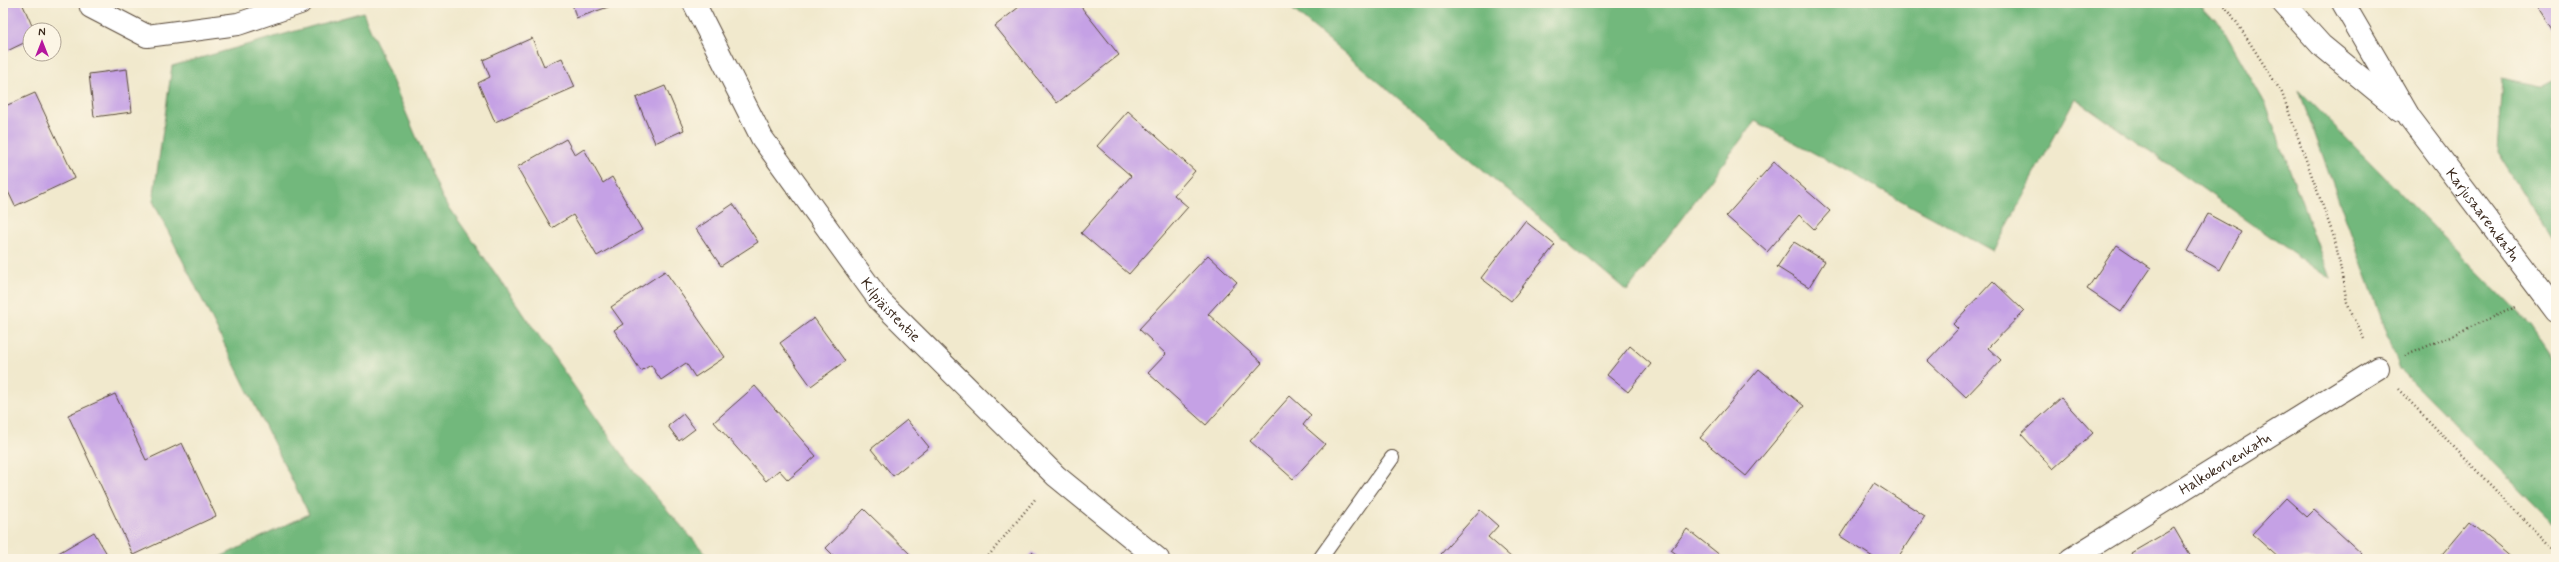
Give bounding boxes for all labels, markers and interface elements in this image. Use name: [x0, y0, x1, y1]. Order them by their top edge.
north arrow: [22, 22, 62, 62]
text: N: [38, 26, 46, 40]
street label: Karjusaarenkatu: [2441, 165, 2524, 266]
street label: Kilpiäistentie: [855, 274, 925, 347]
street label: Halkokorvenkatu: [2176, 428, 2275, 500]

